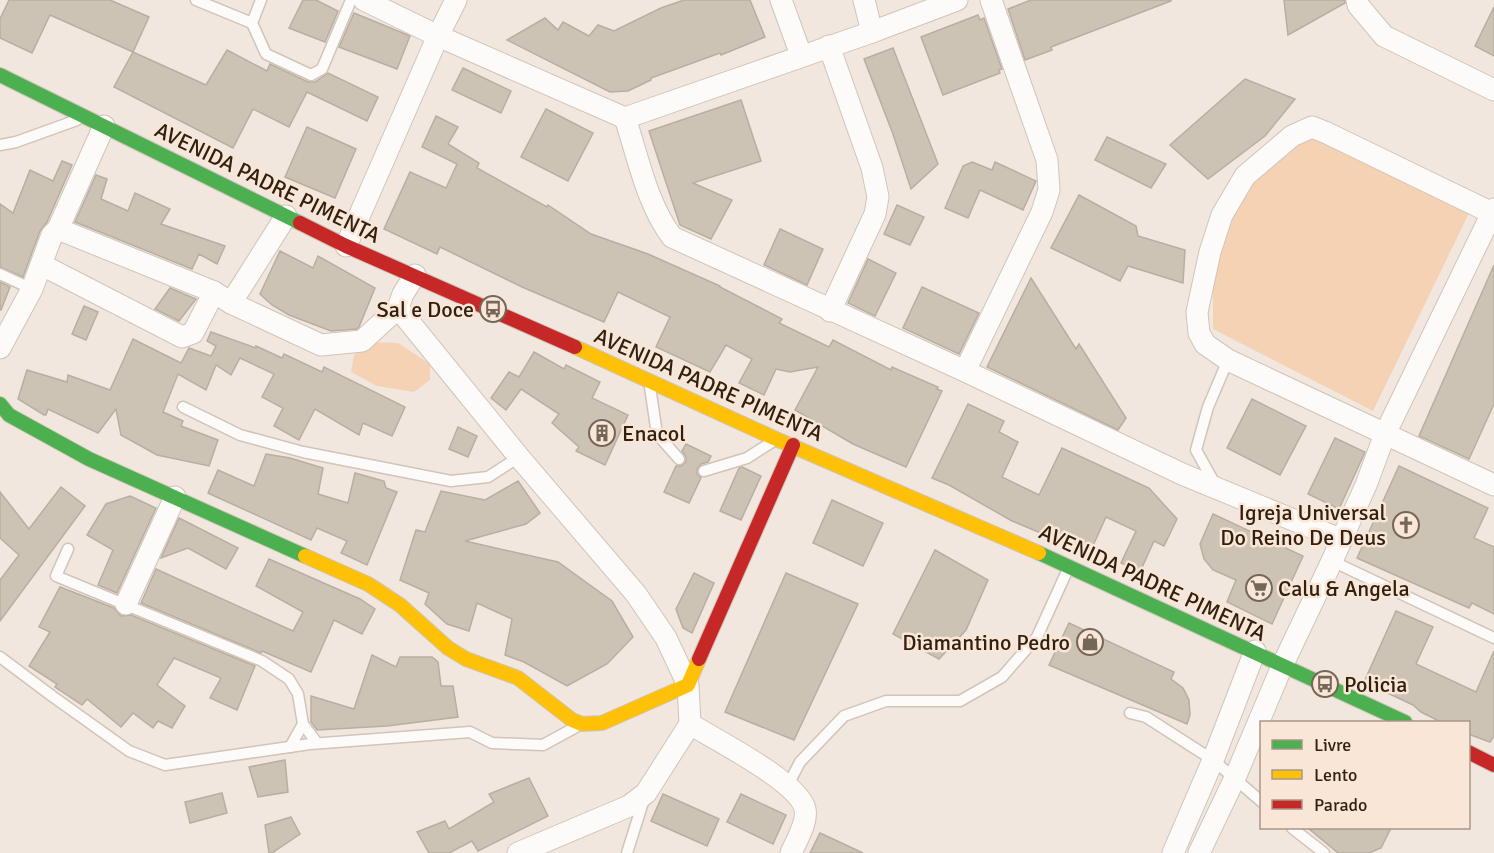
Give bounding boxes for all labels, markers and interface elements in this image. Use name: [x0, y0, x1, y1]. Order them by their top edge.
street label: AVENIDA PADRE PIMENTA: [151, 116, 385, 249]
bus stop icon: Sal e Doce: [478, 294, 508, 324]
place label: Sal e Doce: [377, 296, 474, 323]
street label: AVENIDA PADRE PIMENTA: [590, 322, 828, 447]
building icon: Enacol: [587, 418, 617, 448]
place label: Enacol: [622, 420, 686, 447]
place label: Igreja Universal Do Reino De Deus: [1220, 499, 1386, 551]
church icon: Igreja Universal Do Reino De Deus: [1391, 510, 1421, 540]
street label: AVENIDA PADRE PIMENTA: [1035, 518, 1271, 647]
supermarket icon: Calu & Angela: [1244, 573, 1274, 603]
place label: Calu & Angela: [1278, 575, 1410, 602]
shop icon: Diamantino Pedro: [1075, 627, 1105, 657]
place label: Diamantino Pedro: [902, 629, 1070, 656]
bus stop icon: Policia: [1310, 669, 1340, 699]
place label: Policia: [1344, 671, 1407, 698]
legend: [1260, 721, 1470, 829]
text: Livre: [1314, 734, 1351, 756]
text: Lento: [1314, 764, 1357, 786]
text: Parado: [1314, 794, 1367, 816]

